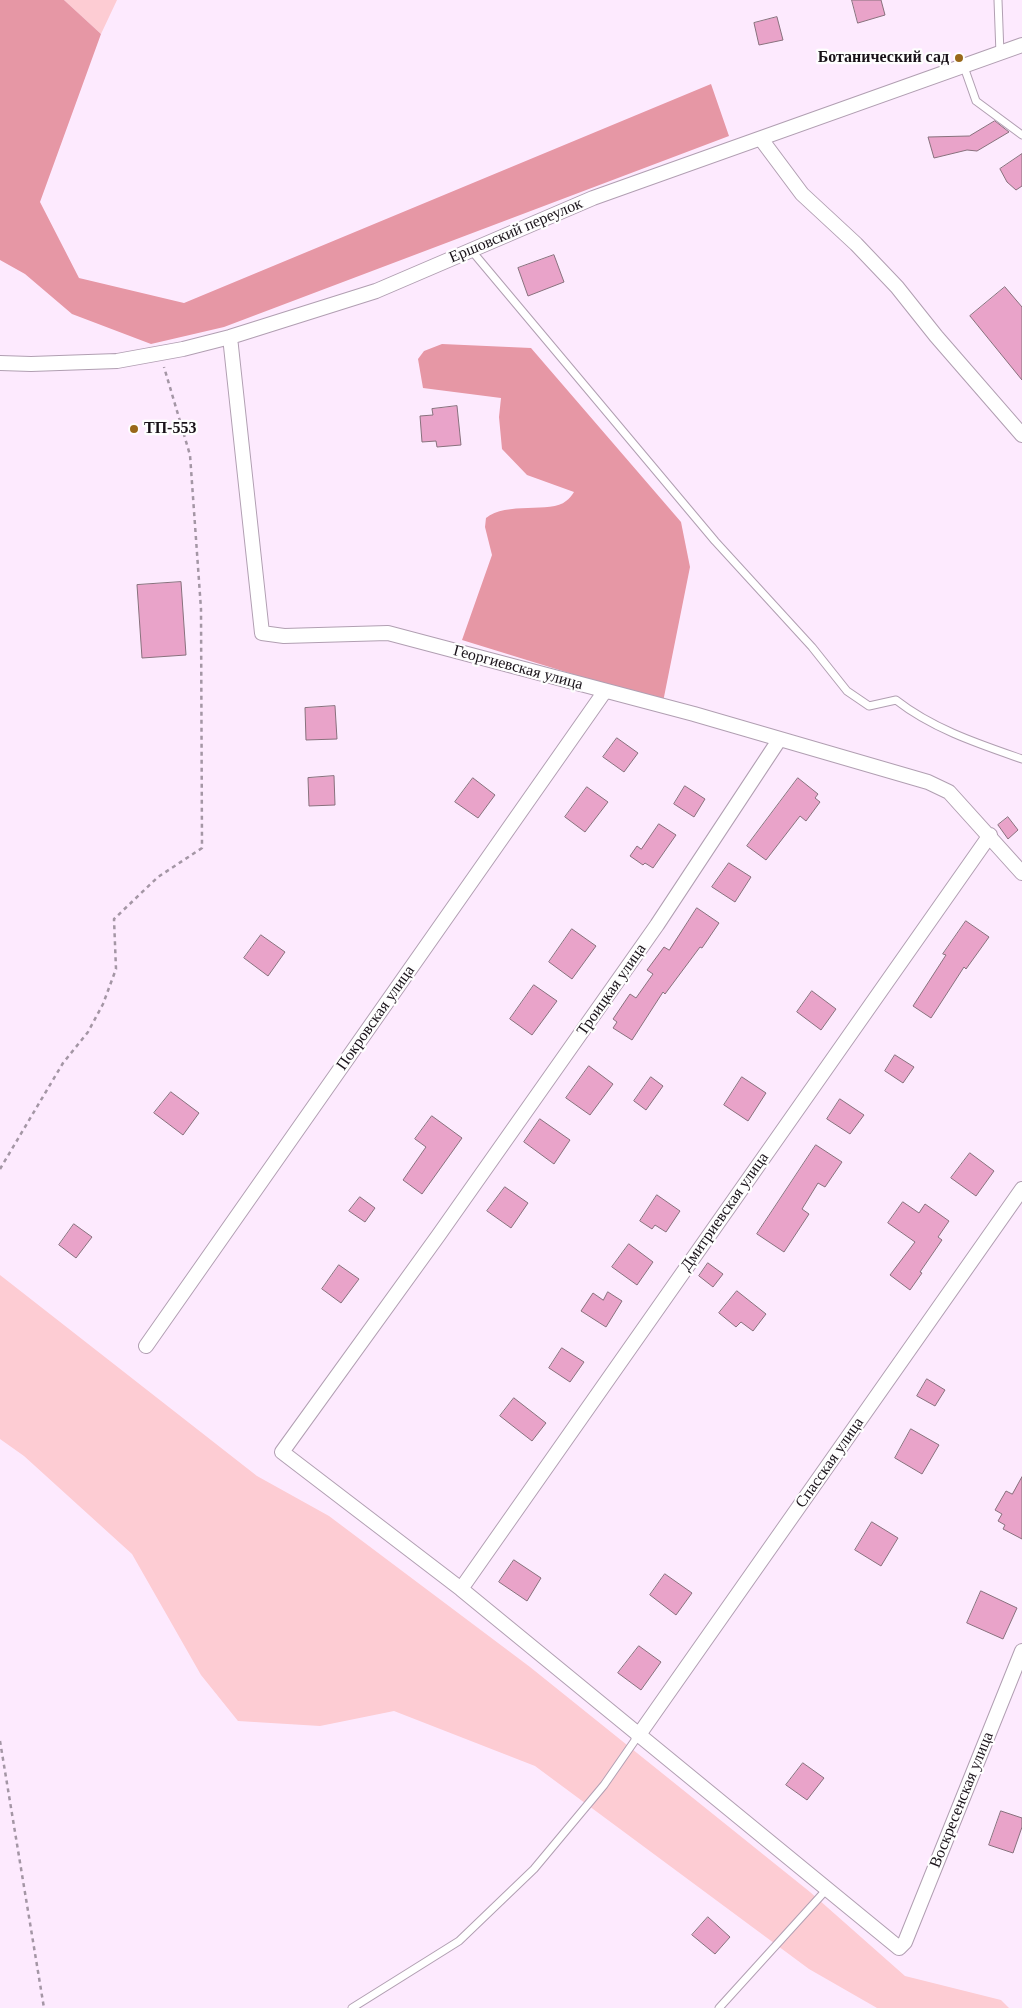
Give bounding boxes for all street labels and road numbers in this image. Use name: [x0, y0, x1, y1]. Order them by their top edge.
street label: Ершовский переулок: [446, 194, 586, 268]
street label: Георгиевская улица: [451, 641, 585, 695]
street label: Троицкая улица: [573, 940, 651, 1040]
street label: Покровская улица: [333, 962, 419, 1074]
street label: Дмитриевская улица: [677, 1149, 773, 1275]
street label: Спасская улица: [792, 1414, 868, 1512]
street label: Воскресенская улица: [926, 1729, 998, 1871]

